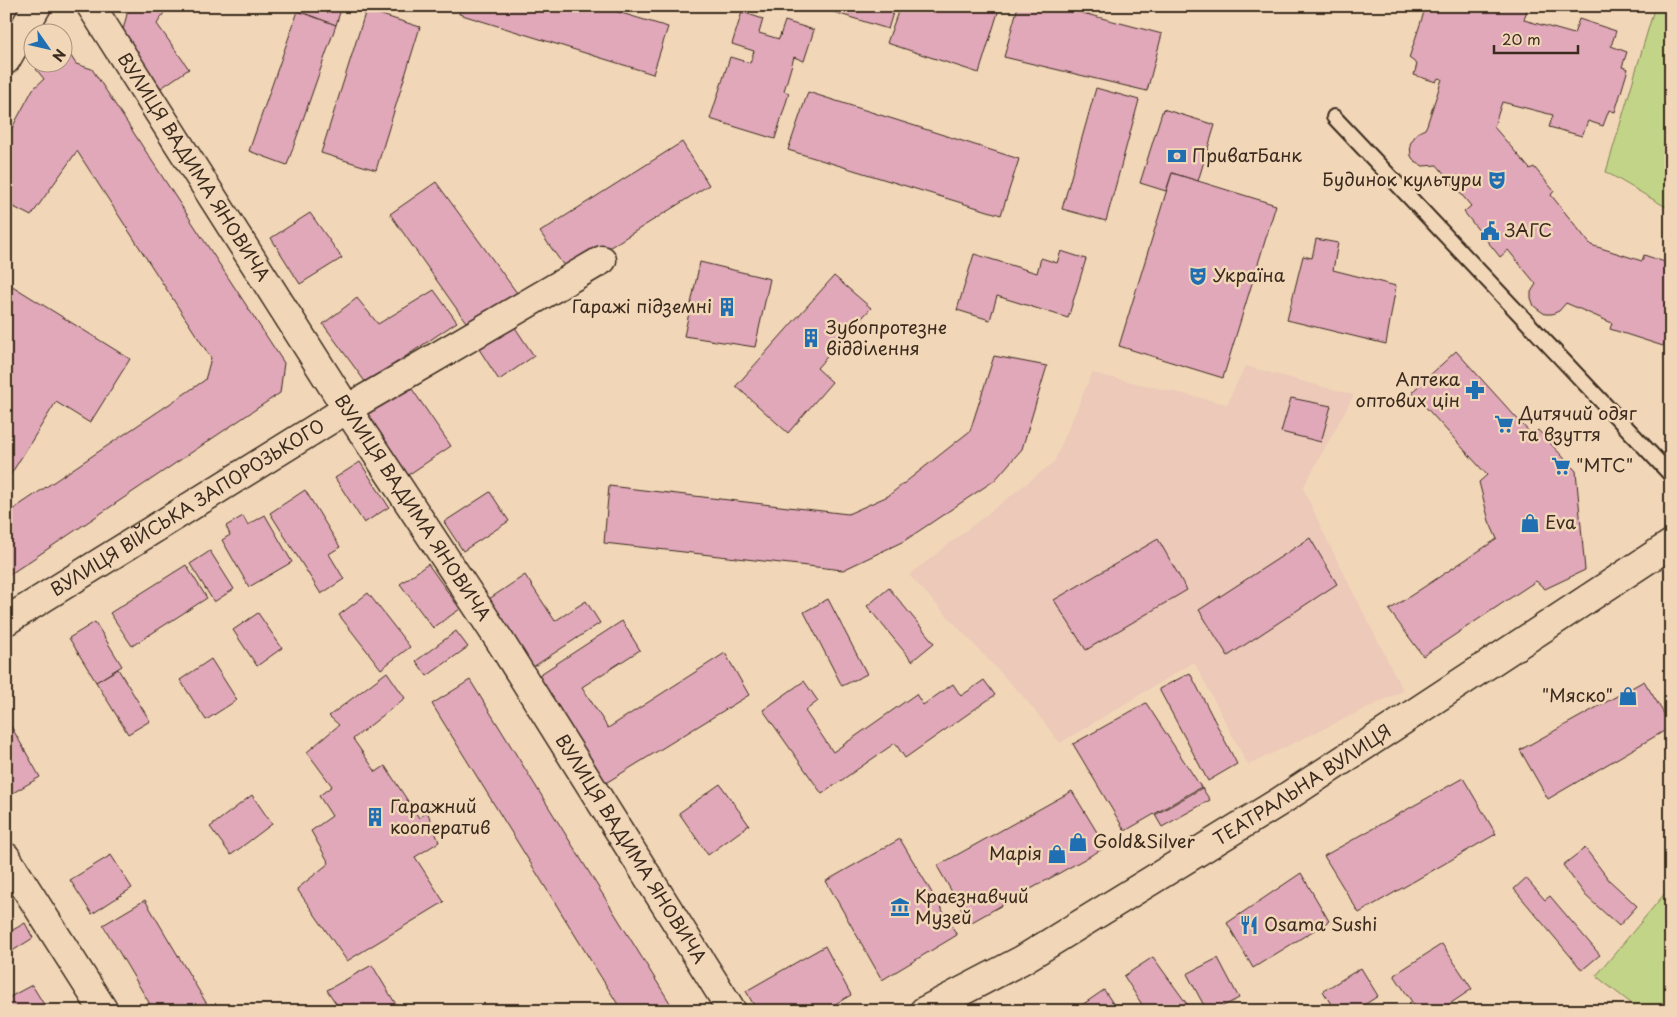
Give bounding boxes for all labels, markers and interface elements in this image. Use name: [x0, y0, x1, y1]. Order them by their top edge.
north arrow: [22, 22, 72, 72]
scale bar: [1494, 22, 1578, 54]
text: 20 m: [1502, 27, 1541, 50]
text: N: [47, 45, 71, 66]
street label: ВУЛИЦЯ ВАДИМА ЯНОВИЧА: [112, 47, 277, 286]
place label: ПриватБанк: [1192, 141, 1302, 168]
bank icon: ПриватБанк: [1166, 145, 1188, 167]
place label: Будинок культури: [1322, 165, 1482, 192]
theatre icon: Будинок культури: [1486, 169, 1508, 191]
place label: ЗАГС: [1504, 216, 1552, 243]
public building icon: ЗАГС: [1479, 220, 1501, 242]
place label: Україна: [1213, 261, 1286, 288]
theatre icon: Україна: [1187, 265, 1209, 287]
place label: Гаражі підземні: [572, 292, 712, 319]
building icon: Гаражі підземні: [716, 296, 738, 318]
place label: Зубопротезне відділення: [826, 313, 947, 361]
building icon: Зубопротезне відділення: [800, 327, 822, 349]
place label: Аптека оптових цін: [1356, 365, 1461, 413]
pharmacy icon: Аптека оптових цін: [1464, 379, 1486, 401]
street label: ВУЛИЦЯ ВАДИМА ЯНОВИЧА: [329, 389, 498, 626]
place label: Дитячий одяг та взуття: [1518, 399, 1638, 447]
street label: ВУЛИЦЯ ВІЙСЬКА ЗАПОРОЗЬКОГО: [45, 411, 329, 602]
supermarket icon: Дитячий одяг та взуття: [1493, 413, 1515, 435]
place label: "МТС": [1576, 451, 1633, 478]
supermarket icon: "МТС": [1550, 455, 1572, 477]
place label: Eva: [1545, 508, 1576, 535]
shop icon: Eva: [1519, 512, 1541, 534]
place label: "Мяско": [1542, 681, 1613, 708]
shop icon: "Мяско": [1617, 685, 1639, 707]
street label: ТЕАТРАЛЬНА ВУЛИЦЯ: [1208, 717, 1396, 851]
street label: ВУЛИЦЯ ВАДИМА ЯНОВИЧА: [550, 728, 714, 968]
place label: Гаражний кооператив: [390, 792, 491, 840]
building icon: Гаражний кооператив: [364, 806, 386, 828]
place label: Gold&Silver: [1093, 827, 1196, 854]
shop icon: Gold&Silver: [1067, 831, 1089, 853]
place label: Марія: [989, 839, 1042, 866]
shop icon: Марія: [1046, 843, 1068, 865]
place label: Краєзнавчий Музей: [915, 882, 1029, 930]
museum icon: Краєзнавчий Музей: [889, 896, 911, 918]
place label: Osama Sushi: [1264, 910, 1377, 937]
restaurant icon: Osama Sushi: [1238, 914, 1260, 936]

